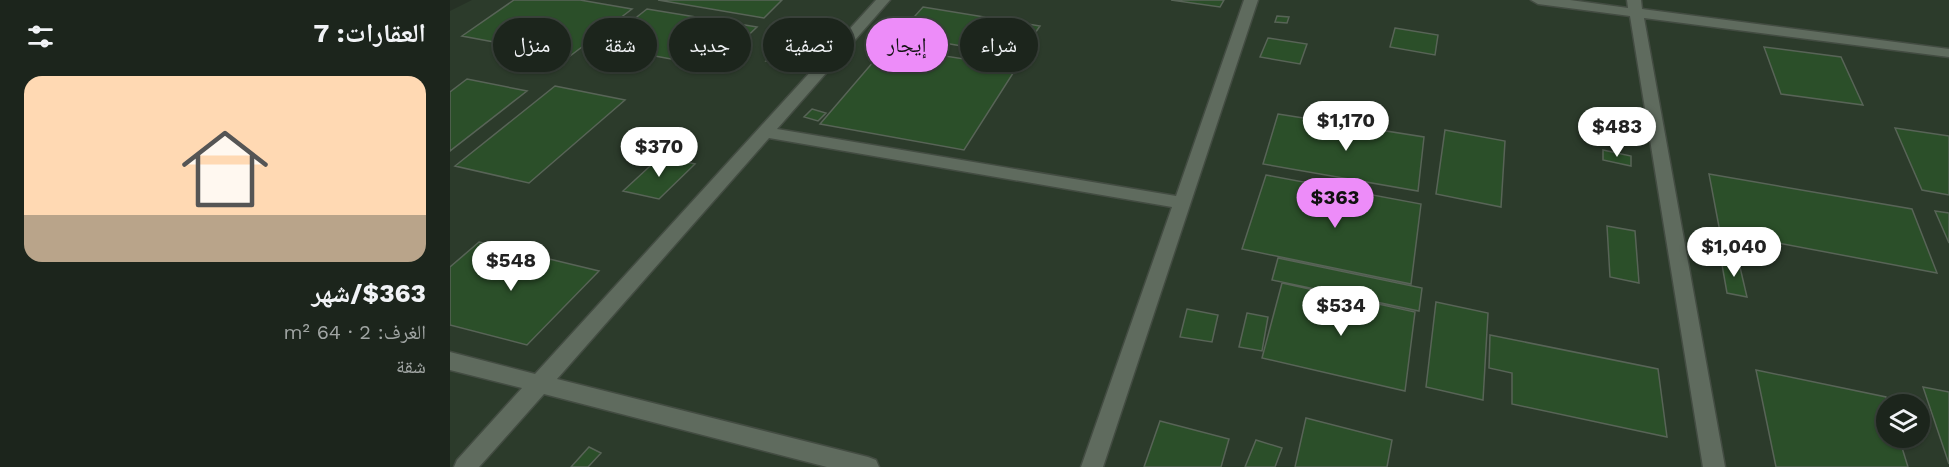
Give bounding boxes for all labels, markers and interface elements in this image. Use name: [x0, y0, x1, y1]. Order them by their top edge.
text: العقارات: 7: [314, 18, 426, 48]
chip: منزل: [493, 18, 571, 72]
chip: شقة: [583, 18, 657, 72]
chip: جديد: [669, 18, 751, 72]
chip: تصفية: [763, 18, 854, 72]
chip: إيجار: [866, 18, 948, 72]
chip: شراء: [960, 18, 1038, 72]
icon: filters: [24, 20, 57, 53]
pin: $1,170: [1297, 101, 1395, 152]
pin: $483: [1581, 107, 1653, 158]
text: $1,170: [1317, 108, 1375, 132]
text: $483: [1592, 114, 1642, 138]
icon: home: [171, 115, 279, 223]
pin: $370: [623, 127, 695, 178]
text: $370: [635, 134, 683, 158]
pin: $363: [1299, 178, 1371, 229]
text: $363: [1311, 185, 1359, 209]
pin: $1,040: [1685, 227, 1783, 278]
text: $1,040: [1701, 234, 1767, 258]
pin: $548: [475, 241, 547, 292]
text: $548: [486, 248, 536, 272]
text: $363/شهر: [312, 278, 426, 308]
pin: $534: [1305, 286, 1377, 337]
text: $534: [1316, 293, 1366, 317]
text: الغرف: 2 · 64 m²: [284, 320, 426, 344]
text: شقة: [396, 354, 426, 378]
map controls: [1876, 394, 1930, 448]
button: layers: [1876, 394, 1930, 448]

